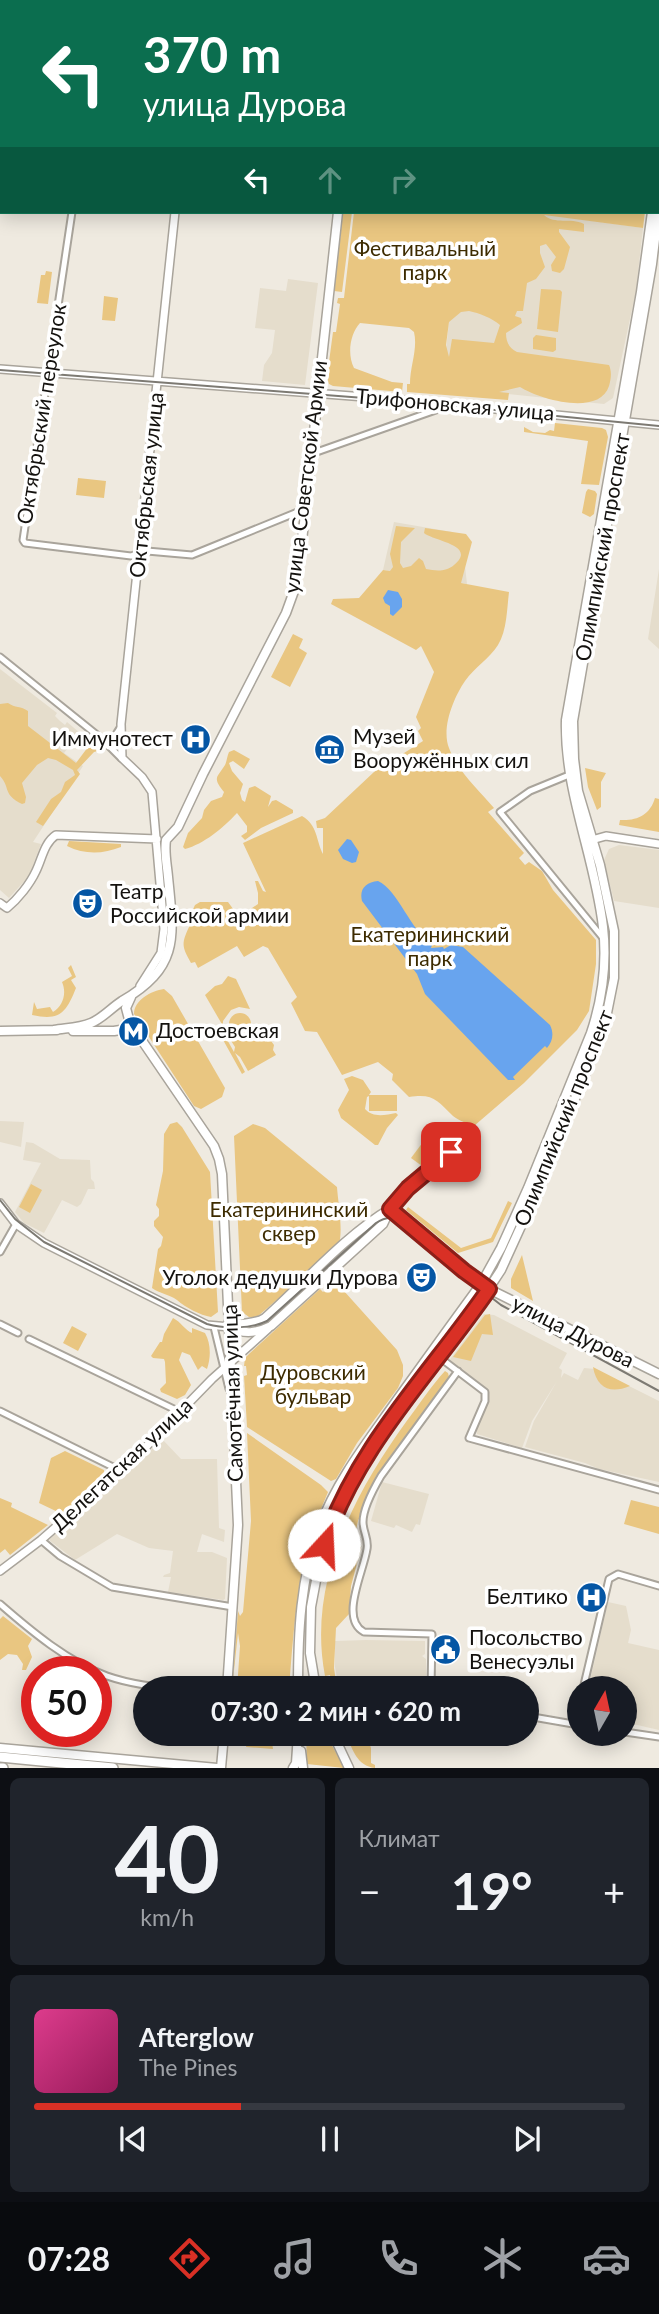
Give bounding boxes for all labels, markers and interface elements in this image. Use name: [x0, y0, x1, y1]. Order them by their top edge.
text: 370 m: [143, 25, 281, 83]
icon: left: [28, 28, 119, 119]
text: улица Дурова: [143, 84, 347, 123]
icon: left: [238, 161, 276, 199]
icon: ahead: [311, 161, 349, 199]
icon: right: [384, 161, 422, 199]
park label: Фестивальный парк: [354, 235, 496, 284]
street label: Октябрьский переулок: [11, 302, 70, 526]
street label: улица Советской Армии: [278, 359, 331, 595]
street label: Трифоновская улица: [355, 382, 555, 425]
street label: Октябрьская улица: [123, 391, 168, 579]
street label: Олимпийский проспект: [569, 430, 634, 663]
hospital icon: Иммунотест: [179, 722, 213, 756]
place label: Музей Вооружённых сил: [353, 723, 529, 772]
place label: Иммунотест: [51, 725, 173, 750]
museum icon: Музей Вооружённых сил: [313, 732, 347, 766]
place label: Театр Российской армии: [110, 878, 289, 927]
theatre icon: Театр Российской армии: [70, 887, 104, 921]
park label: Екатерининский парк: [351, 921, 509, 970]
street label: Олимпийский проспект: [508, 1005, 618, 1229]
metro station icon: Достоевская: [116, 1014, 150, 1048]
place label: Достоевская: [156, 1017, 279, 1042]
pin: [421, 1122, 481, 1182]
icon: arrive: [432, 1133, 470, 1171]
park label: Екатерининский сквер: [210, 1196, 368, 1245]
theatre icon: Уголок дедушки Дурова: [404, 1261, 438, 1295]
place label: Уголок дедушки Дурова: [162, 1264, 398, 1289]
street label: улица Дурова: [508, 1289, 639, 1372]
street label: Самотёчная улица: [216, 1304, 247, 1483]
park label: Дуровский бульвар: [260, 1359, 366, 1408]
street label: Делегатская улица: [45, 1392, 197, 1536]
position arrow: [287, 1508, 361, 1582]
hospital icon: Белтико: [574, 1580, 608, 1614]
place label: Белтико: [487, 1583, 568, 1608]
place label: Посольство Венесуэлы: [469, 1624, 583, 1673]
public building icon: Посольство Венесуэлы: [429, 1633, 463, 1667]
speed limit sign: 50: [21, 1656, 112, 1747]
north arrow: [567, 1676, 637, 1746]
map controls: [567, 1676, 637, 1746]
text: 07:30 · 2 мин · 620 m: [211, 1695, 461, 1727]
text: 40: [114, 1803, 220, 1912]
text: Климат: [359, 1824, 440, 1852]
text: 19°: [451, 1859, 533, 1921]
text: −: [359, 1868, 381, 1914]
text: +: [603, 1868, 625, 1914]
text: km/h: [140, 1903, 194, 1931]
text: Afterglow: [139, 2021, 254, 2053]
text: The Pines: [139, 2053, 237, 2081]
icon: previous: [114, 2120, 152, 2158]
icon: pause: [311, 2120, 349, 2158]
icon: next: [508, 2120, 546, 2158]
icon: directions: [165, 2234, 214, 2283]
icon: music: [270, 2234, 319, 2283]
icon: phone: [374, 2234, 423, 2283]
icon: climate: [478, 2234, 527, 2283]
icon: car: [582, 2234, 631, 2283]
text: 07:28: [28, 2239, 110, 2278]

